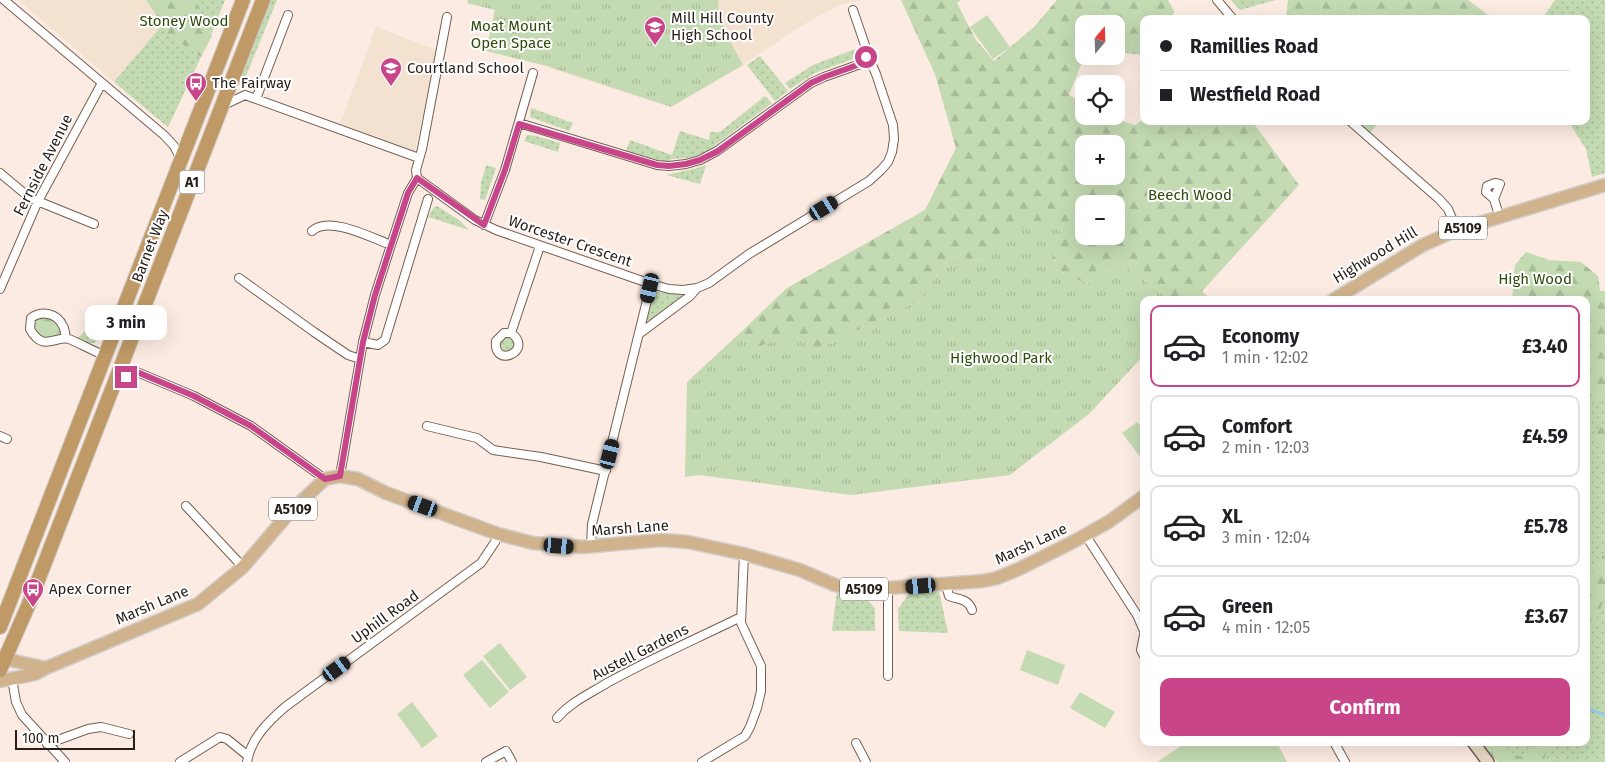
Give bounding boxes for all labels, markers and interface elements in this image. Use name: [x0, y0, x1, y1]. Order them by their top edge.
place label: Mill Hill County High School: [671, 9, 775, 44]
park label: Stoney Wood: [139, 12, 229, 30]
school or university icon: Mill Hill County High School: [643, 15, 667, 46]
north arrow: [1075, 15, 1125, 65]
map controls: [1075, 15, 1125, 245]
park label: Moat Mount Open Space: [470, 17, 552, 52]
text: Ramillies Road: [1190, 35, 1318, 58]
route start: [855, 46, 877, 68]
school or university icon: Courtland School: [379, 56, 403, 87]
place label: Courtland School: [407, 59, 525, 77]
bus stop icon: The Fairway: [184, 71, 208, 102]
place label: The Fairway: [212, 74, 292, 92]
button: locate: [1075, 75, 1125, 125]
text: Westfield Road: [1190, 83, 1320, 106]
street label: Fernside Avenue: [10, 111, 76, 219]
button: +: [1075, 135, 1125, 185]
road number: A1: [180, 170, 204, 193]
park label: Beech Wood: [1148, 186, 1232, 204]
car: [807, 194, 840, 222]
button: −: [1075, 195, 1125, 245]
street label: Barnet Way: [128, 206, 172, 285]
street label: Worcester Crescent: [506, 211, 635, 271]
road number: A5109: [1439, 217, 1487, 240]
street label: Highwood Hill: [1329, 222, 1421, 287]
park label: High Wood: [1498, 270, 1572, 288]
car: [639, 272, 660, 304]
callout: 3 min: [85, 304, 167, 340]
text: 3 min: [106, 313, 146, 332]
icon: car: [1162, 324, 1207, 369]
text: Economy: [1222, 325, 1299, 348]
text: £3.40: [1522, 335, 1568, 358]
text: 1 min · 12:02: [1222, 348, 1308, 367]
park label: Highwood Park: [950, 349, 1052, 367]
route end: [115, 366, 137, 388]
icon: car: [1162, 414, 1207, 459]
text: Comfort: [1222, 415, 1292, 438]
text: £4.59: [1522, 425, 1568, 448]
car: [599, 438, 620, 470]
text: 2 min · 12:03: [1222, 438, 1310, 457]
car: [406, 494, 439, 518]
road number: A5109: [269, 498, 317, 520]
icon: car: [1162, 504, 1207, 549]
text: XL: [1222, 505, 1243, 528]
text: £5.78: [1524, 515, 1568, 538]
street label: Marsh Lane: [591, 516, 669, 540]
street label: Marsh Lane: [992, 519, 1070, 569]
text: 3 min · 12:04: [1222, 528, 1310, 547]
car: [543, 537, 574, 555]
bus stop icon: Apex Corner: [21, 577, 45, 608]
car: [905, 577, 936, 595]
road number: A5109: [840, 578, 888, 600]
place label: Apex Corner: [49, 580, 131, 598]
street label: Marsh Lane: [113, 582, 191, 628]
street label: Uphill Road: [348, 586, 422, 648]
icon: car: [1162, 594, 1207, 639]
text: Green: [1222, 595, 1273, 618]
text: £3.67: [1524, 605, 1568, 628]
text: 4 min · 12:05: [1222, 618, 1310, 637]
street label: Austell Gardens: [589, 620, 691, 684]
car: [320, 654, 353, 684]
button: Confirm: [1160, 678, 1570, 736]
scale bar: [15, 727, 135, 750]
text: 100 m: [22, 730, 59, 747]

